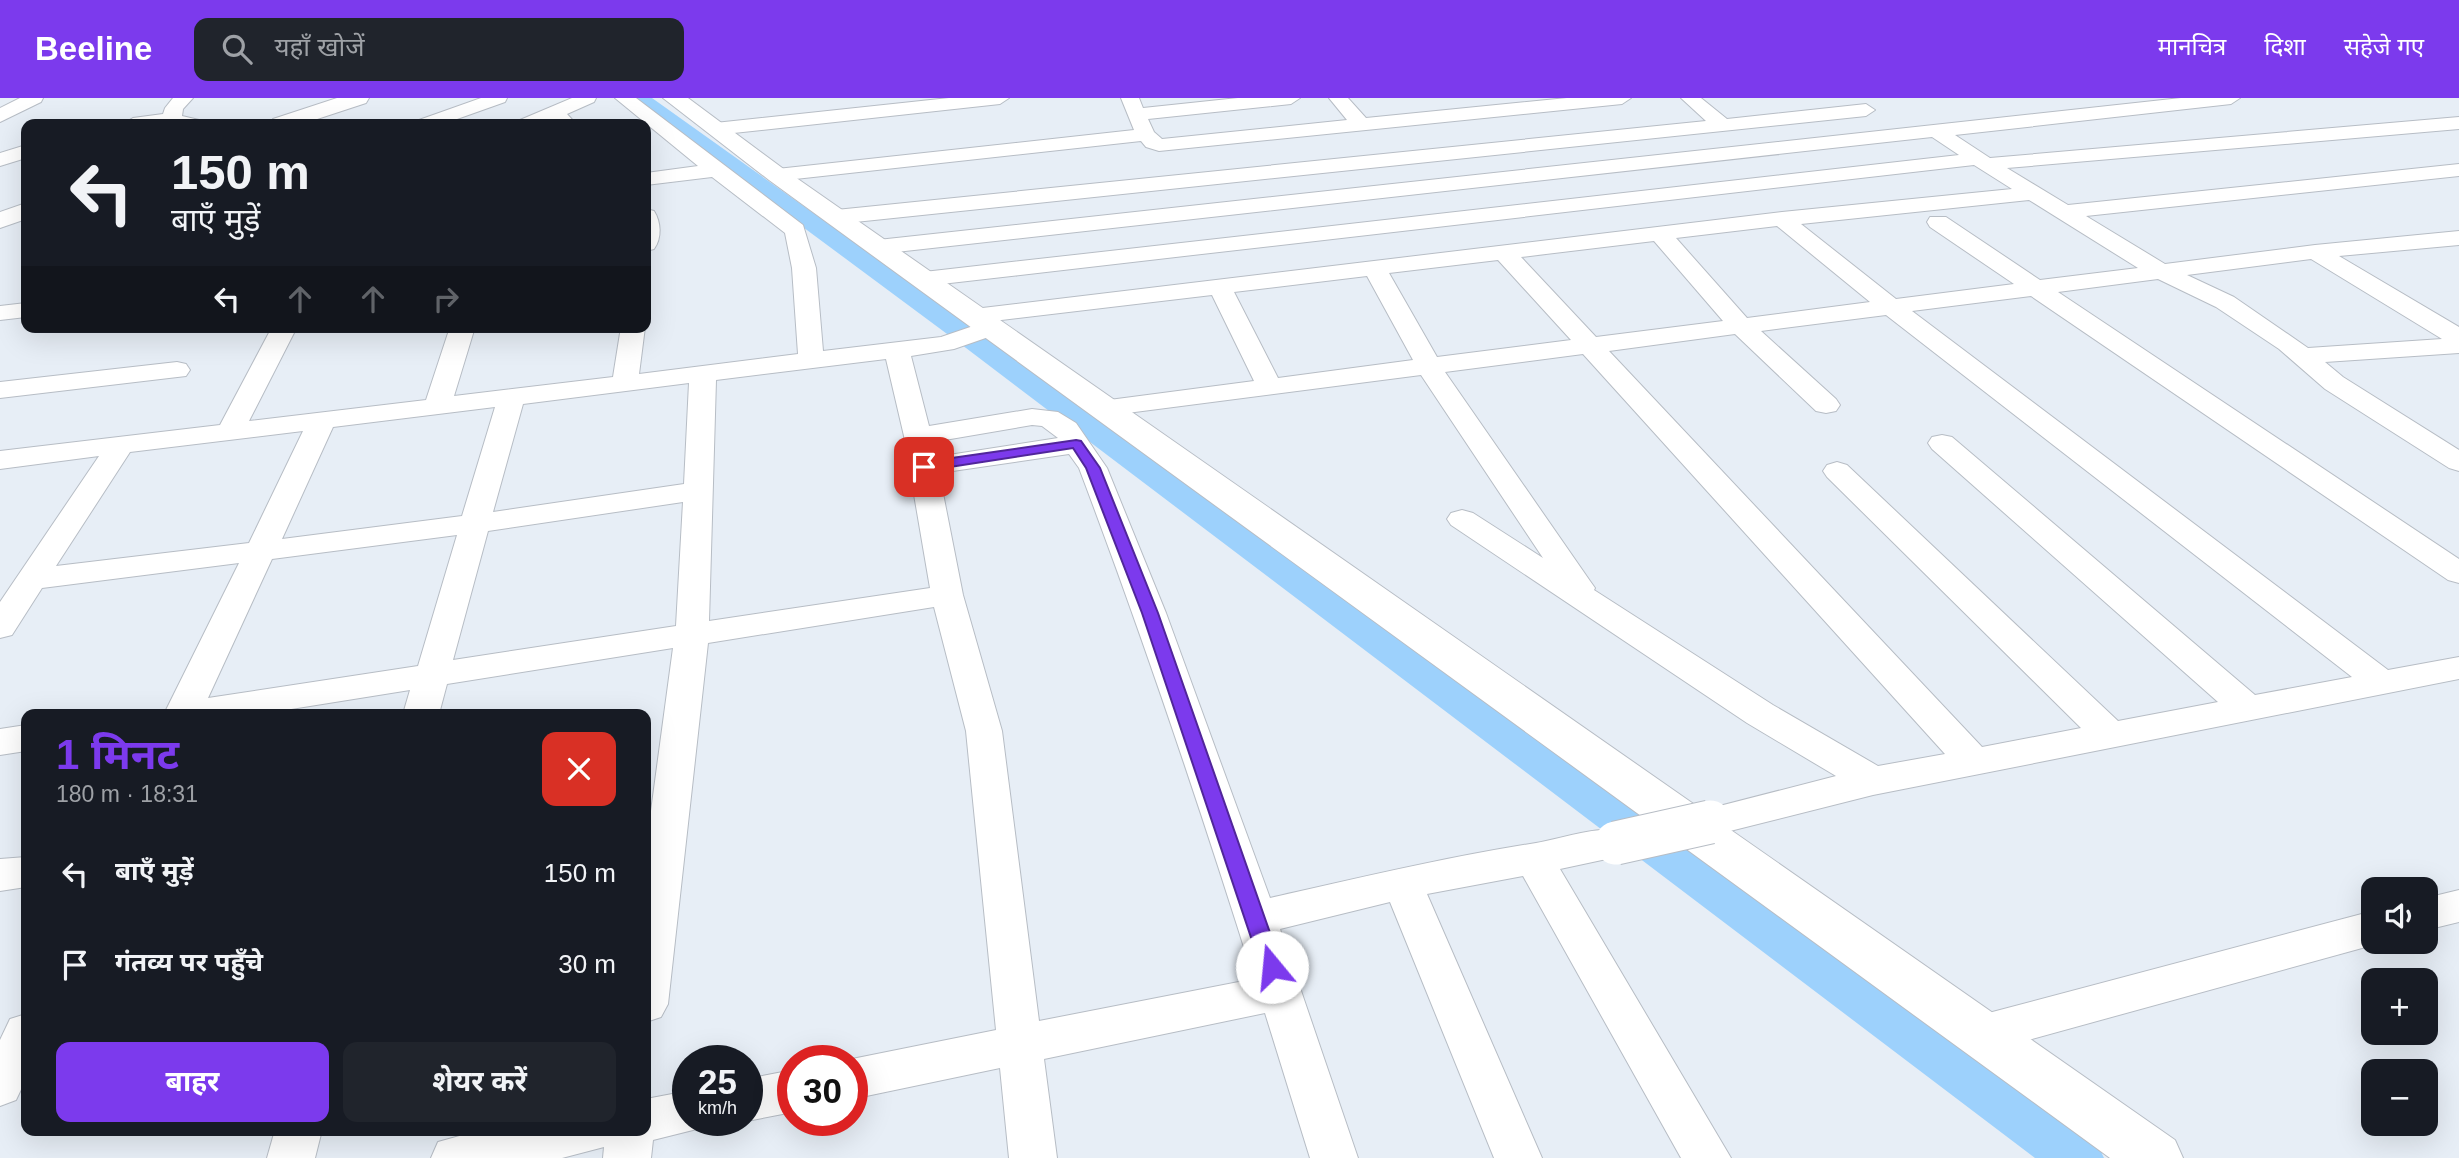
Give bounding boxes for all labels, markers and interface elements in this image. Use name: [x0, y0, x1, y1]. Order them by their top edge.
search box: [194, 18, 684, 81]
text: Beeline: [35, 30, 152, 67]
icon: search: [218, 30, 256, 68]
text: यहाँ खोजें: [274, 32, 365, 62]
text: मानचित्र: [2158, 33, 2226, 60]
text: दिशा: [2264, 33, 2306, 60]
text: सहेजे गए: [2344, 33, 2424, 60]
text: 150 m: [171, 145, 310, 199]
icon: left: [56, 147, 147, 238]
text: बाएँ मुड़ें: [171, 202, 260, 238]
icon: left: [208, 280, 246, 318]
icon: ahead: [281, 280, 319, 318]
icon: ahead: [354, 280, 392, 318]
icon: right: [427, 280, 465, 318]
pin: [894, 437, 954, 497]
icon: arrive: [905, 448, 943, 486]
text: 1 मिनट: [56, 731, 179, 778]
button: close: [542, 732, 616, 806]
text: 180 m · 18:31: [56, 781, 198, 807]
icon: left: [56, 855, 94, 893]
text: बाएँ मुड़ें: [115, 856, 194, 886]
text: 150 m: [544, 858, 616, 888]
map controls: [2361, 877, 2438, 1136]
button: sound: [2361, 877, 2438, 954]
position arrow: [1235, 930, 1309, 1004]
icon: arrive: [56, 946, 94, 984]
text: गंतव्य पर पहुँचे: [115, 947, 263, 977]
text: 30 m: [558, 949, 616, 979]
button: +: [2361, 968, 2438, 1045]
button: बाहर: [56, 1042, 329, 1122]
button: शेयर करें: [343, 1042, 616, 1122]
speed limit sign: 30: [777, 1045, 868, 1136]
button: −: [2361, 1059, 2438, 1136]
text: 25: [698, 1062, 737, 1101]
text: km/h: [698, 1098, 737, 1118]

